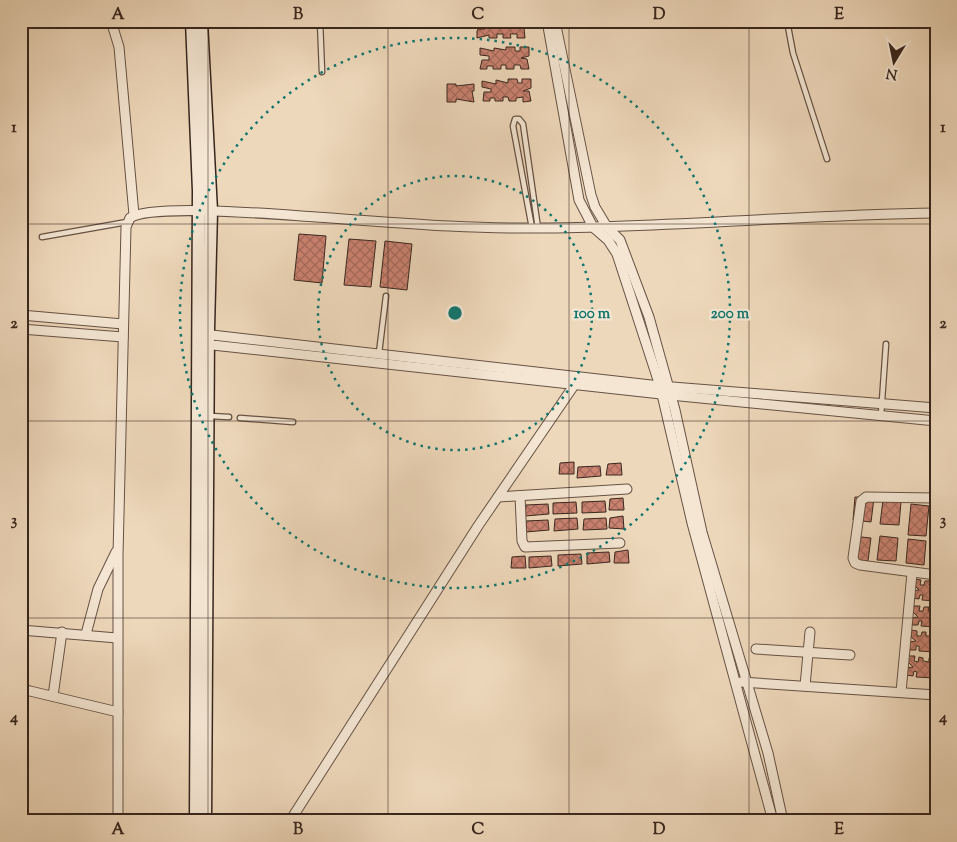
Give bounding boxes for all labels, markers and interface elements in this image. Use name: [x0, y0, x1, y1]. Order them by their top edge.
text: A: [112, 4, 125, 27]
text: B: [293, 4, 303, 27]
text: C: [472, 4, 485, 27]
text: D: [653, 4, 666, 27]
text: E: [834, 4, 844, 27]
north arrow: [870, 38, 920, 88]
text: N: [885, 62, 899, 84]
text: 1: [11, 117, 17, 140]
text: 1: [940, 117, 946, 140]
centre of rings: [446, 304, 464, 322]
text: 100 m: [574, 304, 611, 325]
text: 200 m: [711, 304, 750, 325]
text: 2: [10, 313, 18, 336]
text: 2: [939, 313, 947, 336]
text: 3: [11, 510, 18, 533]
text: 3: [940, 510, 947, 533]
text: 4: [9, 707, 18, 730]
text: 4: [938, 707, 947, 730]
text: A: [112, 819, 125, 842]
text: B: [293, 819, 303, 842]
text: C: [472, 819, 485, 842]
text: D: [653, 819, 666, 842]
text: E: [834, 819, 844, 842]

